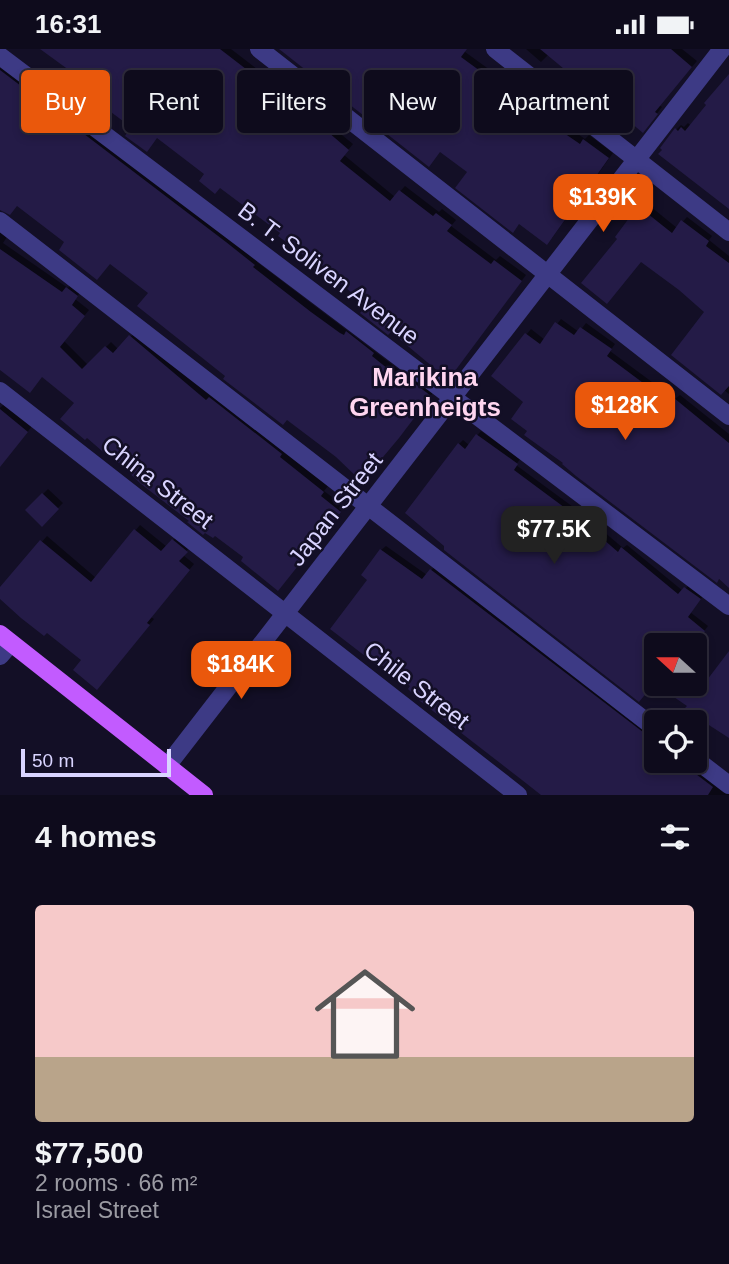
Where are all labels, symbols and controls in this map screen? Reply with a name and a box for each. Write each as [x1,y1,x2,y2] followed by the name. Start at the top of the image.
[35,9,102,39] text: 16:31
[21,70,110,133] chip: Buy
[124,70,223,133] chip: Rent
[237,70,350,133] chip: Filters
[364,70,460,133] chip: New
[474,70,633,133] chip: Apartment
[554,174,652,234] pin: $139K
[569,184,637,210] text: $139K
[233,196,425,350] street label: B. T. Soliven Avenue
[349,362,501,422] district label: Marikina Greenheigts
[576,383,674,442] pin: $128K
[591,392,659,418] text: $128K
[97,430,219,534] street label: China Street
[282,447,388,571] street label: Japan Street
[497,507,611,566] pin: $77.5K
[517,516,591,542] text: $77.5K
[644,633,707,697] north arrow
[644,633,707,773] map controls
[359,636,475,734] street label: Chile Street
[192,641,290,701] pin: $184K
[207,651,275,677] text: $184K
[644,710,707,773] button: locate
[21,746,172,778] scale bar
[32,750,74,771] text: 50 m
[656,818,694,856] icon: filters
[35,820,157,853] text: 4 homes
[302,951,428,1077] icon: home
[35,1136,143,1169] text: $77,500
[35,1170,197,1196] text: 2 rooms · 66 m²
[35,1197,159,1223] text: Israel Street

